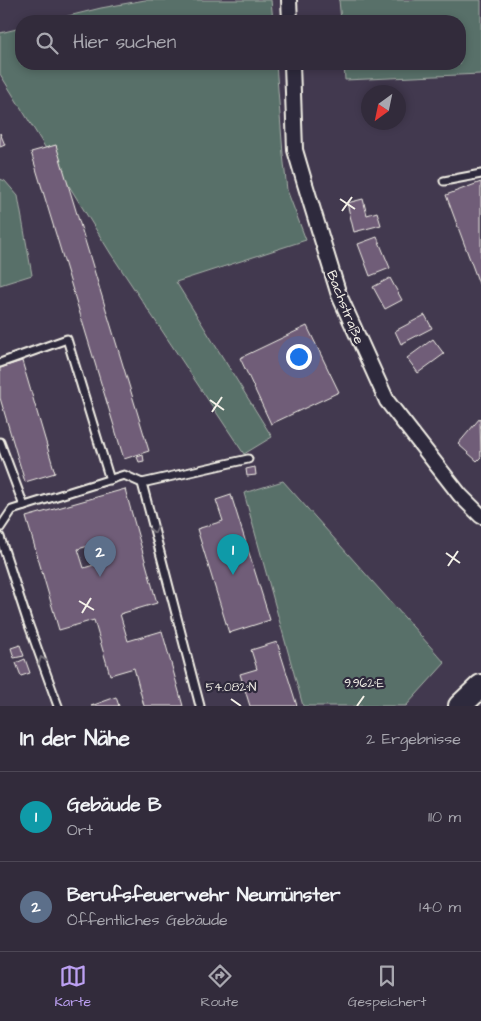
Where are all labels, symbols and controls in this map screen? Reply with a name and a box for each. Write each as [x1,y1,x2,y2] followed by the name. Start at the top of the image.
[15,15,466,70] search box
[33,29,61,57] icon: search
[73,29,176,56] text: Hier suchen
[361,85,406,130] north arrow
[321,267,369,348] street label: Bachstraße
[286,344,312,370] your location
[149,526,159,534] one-way arrow
[217,534,249,575] pin: 1
[84,536,116,577] pin: 2
[38,656,48,665] one-way arrow
[344,675,384,692] text: 9.962°E
[206,679,257,696] text: 54.082°N
[20,724,130,753] text: In der Nähe
[366,728,461,750] text: 2 Ergebnisse
[67,792,162,819] text: Gebäude B
[35,806,37,828] text: 1
[428,806,461,828] text: 110 m
[67,819,93,841] text: Ort
[67,882,341,909] text: Berufsfeuerwehr Neumünster
[31,896,41,918] text: 2
[419,896,461,918] text: 140 m
[67,909,228,931] text: Öffentliches Gebäude
[55,962,91,1012] tab: Karte
[200,962,239,1012] tab: Route
[348,962,426,1012] tab: Gespeichert

